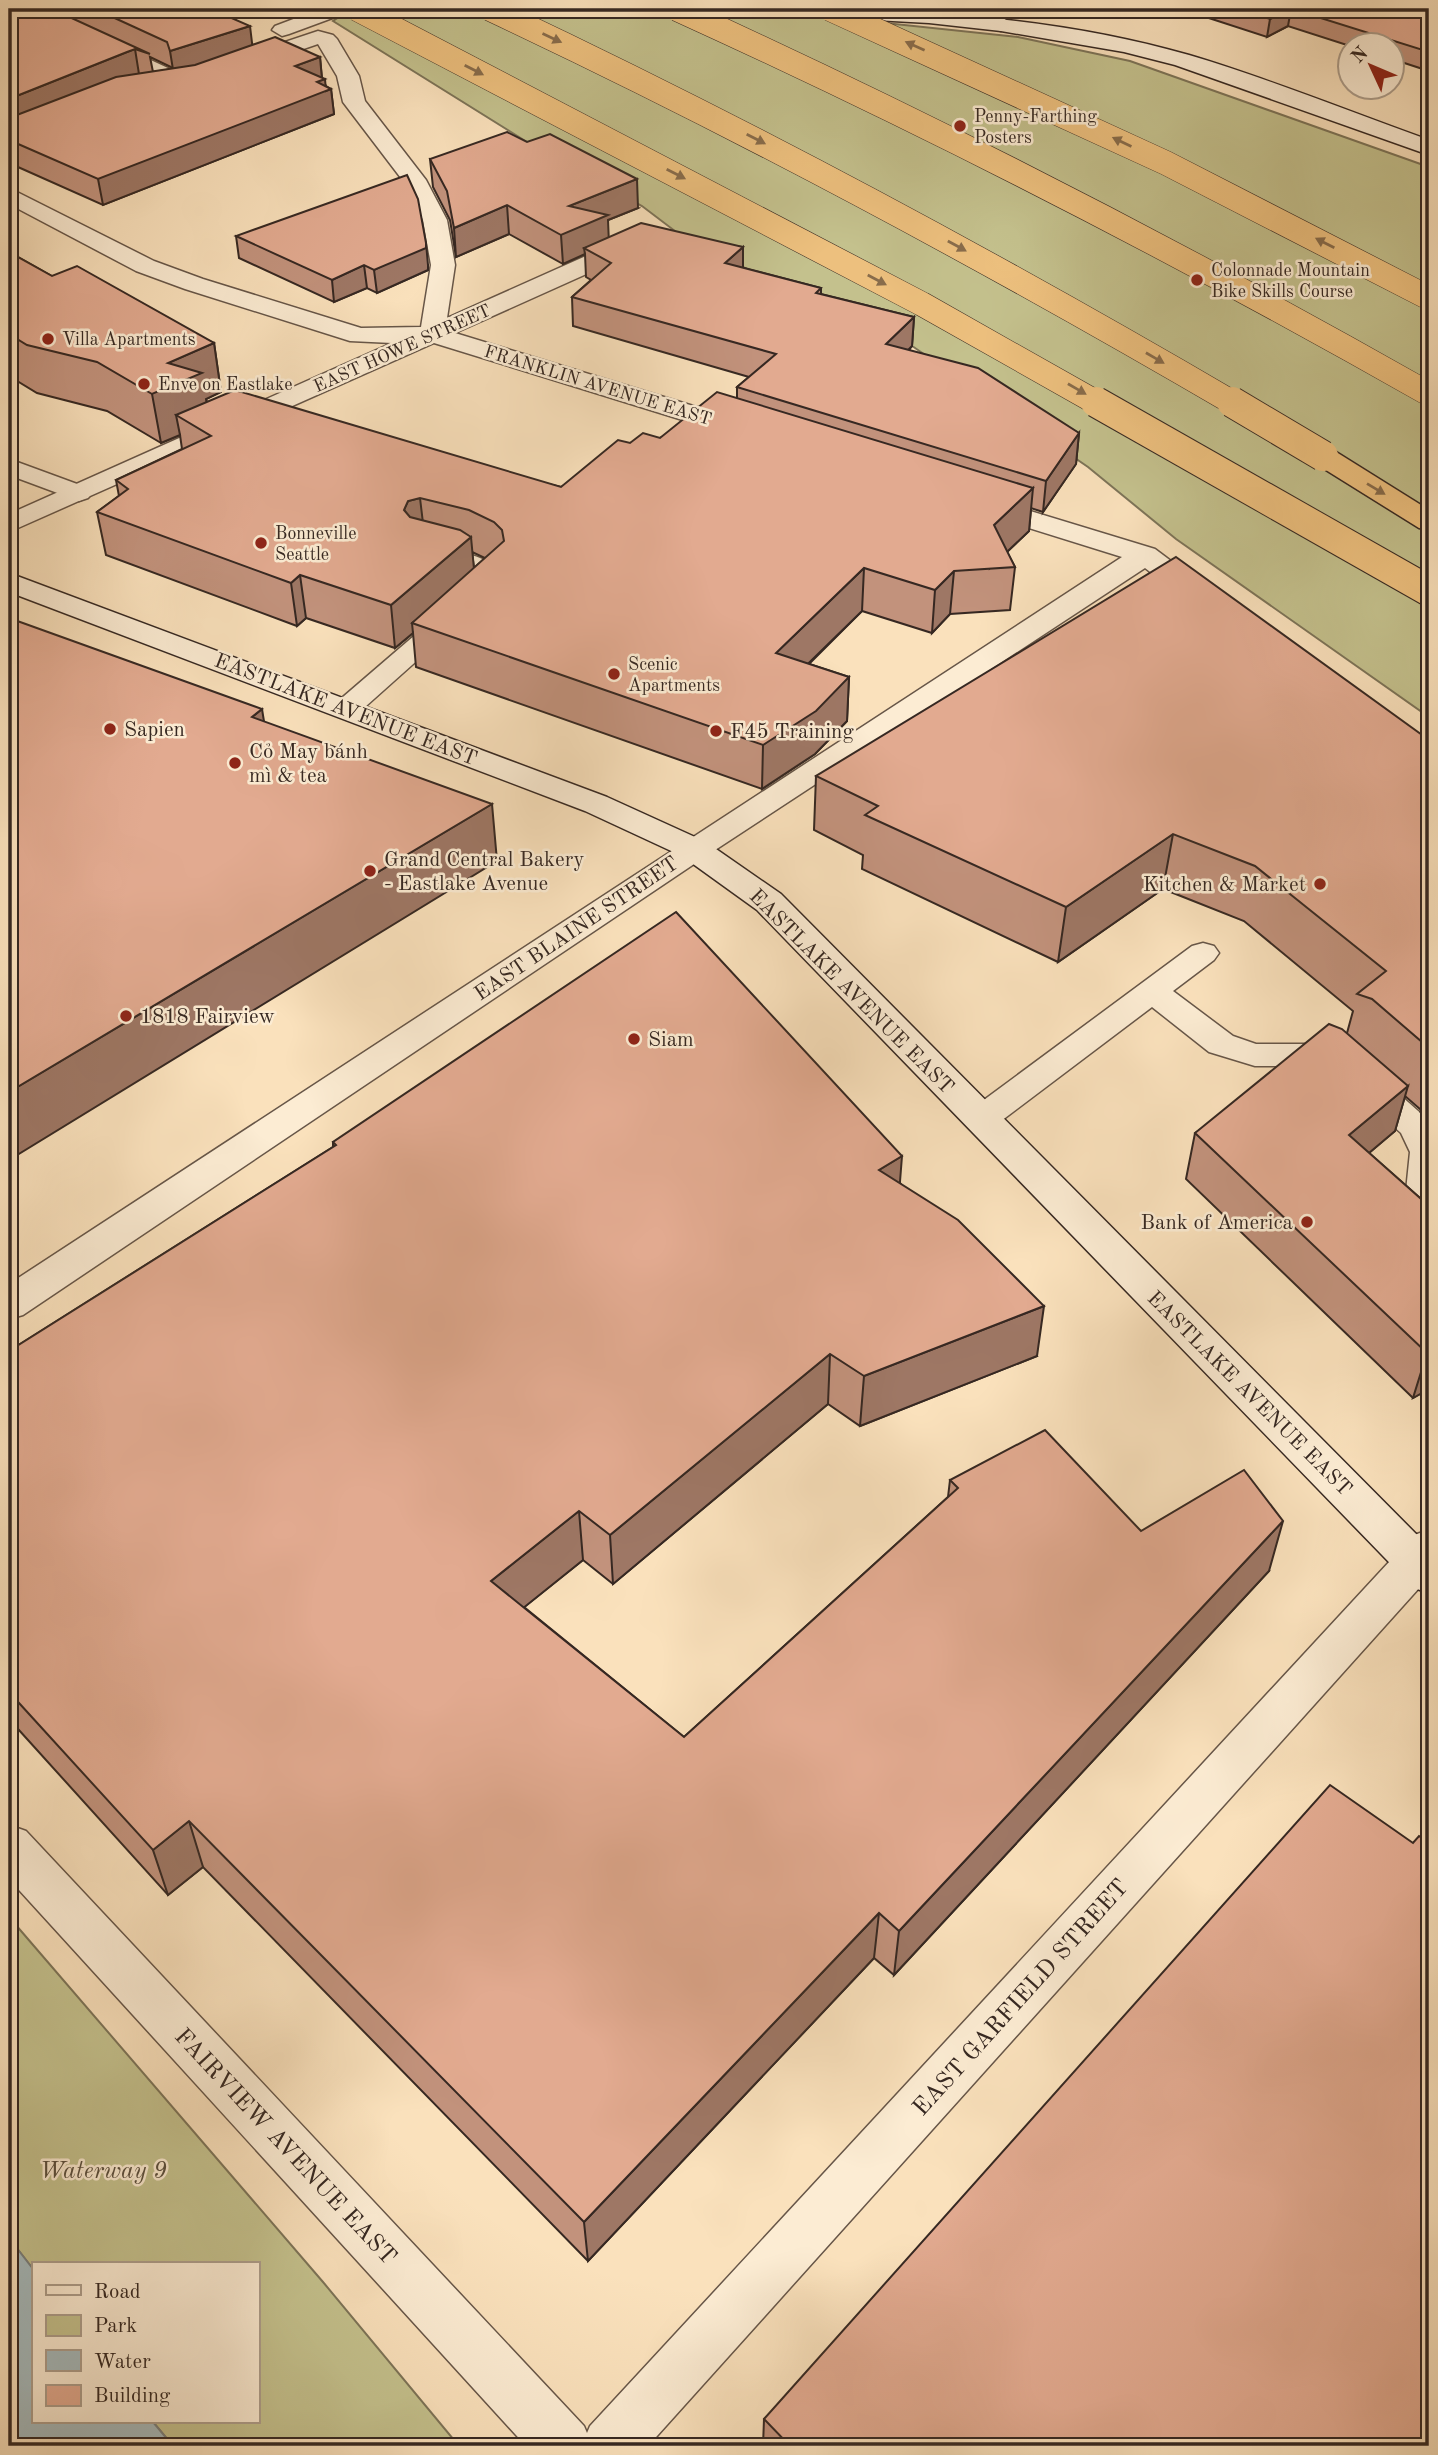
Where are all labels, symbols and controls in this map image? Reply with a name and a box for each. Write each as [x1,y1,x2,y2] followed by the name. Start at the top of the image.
[542,32,562,44] one-way arrow
[1336,32,1406,102] north arrow
[905,40,925,52] one-way arrow
[1349,44,1373,68] text: N
[464,64,484,75] one-way arrow
[974,108,1097,147] place label: Penny-Farthing Posters
[952,118,968,134] marker: Penny-Farthing Posters
[746,134,766,145] one-way arrow
[1112,136,1132,148] one-way arrow
[666,168,686,180] one-way arrow
[1315,238,1335,249] one-way arrow
[947,240,966,252] one-way arrow
[1211,262,1370,301] place label: Colonnade Mountain Bike Skills Course
[1189,272,1205,288] marker: Colonnade Mountain Bike Skills Course
[868,274,887,286] one-way arrow
[311,302,494,396] street label: EAST HOWE STREET
[40,331,56,347] marker: Villa Apartments
[62,331,196,349] place label: Villa Apartments
[482,343,714,429] street label: FRANKLIN AVENUE EAST
[1145,352,1164,364] one-way arrow
[136,376,152,392] marker: Enve on Eastlake
[158,376,293,394] place label: Enve on Eastlake
[1067,383,1087,395] one-way arrow
[1366,482,1386,495] one-way arrow
[275,525,356,564] place label: Bonneville Seattle
[253,535,269,551] marker: Bonneville Seattle
[211,650,480,770] street label: EASTLAKE AVENUE EAST
[628,656,720,695] place label: Scenic Apartments
[606,666,622,682] marker: Scenic Apartments
[124,720,185,741] place label: Sapien
[102,721,118,737] marker: Sapien
[730,722,854,743] place label: F45 Training
[708,723,724,739] marker: F45 Training
[249,742,368,787] place label: Cỏ May bánh mì & tea
[227,755,243,771] marker: Cỏ May bánh mì & tea
[384,850,584,895] place label: Grand Central Bakery - Eastlake Avenue
[471,853,683,1005] street label: EAST BLAINE STREET
[362,863,378,879] marker: Grand Central Bakery - Eastlake Avenue
[1143,875,1306,896] place label: Kitchen & Market
[1312,876,1328,892] marker: Kitchen & Market
[745,886,957,1098] street label: EASTLAKE AVENUE EAST
[140,1007,275,1028] place label: 1818 Fairview
[118,1008,134,1024] marker: 1818 Fairview
[648,1030,694,1051] place label: Siam
[626,1031,642,1047] marker: Siam
[1141,1213,1293,1234] place label: Bank of America
[1299,1214,1315,1230] marker: Bank of America
[1143,1288,1355,1500] street label: EASTLAKE AVENUE EAST
[909,1876,1134,2121] street label: EAST GARFIELD STREET
[169,2025,400,2270] street label: FAIRVIEW AVENUE EAST
[39,2160,167,2184] park label: Waterway 9
[32,2262,259,2424] legend
[94,2282,141,2303] text: Road
[94,2316,137,2337] text: Park
[94,2352,151,2373] text: Water
[94,2386,171,2407] text: Building

